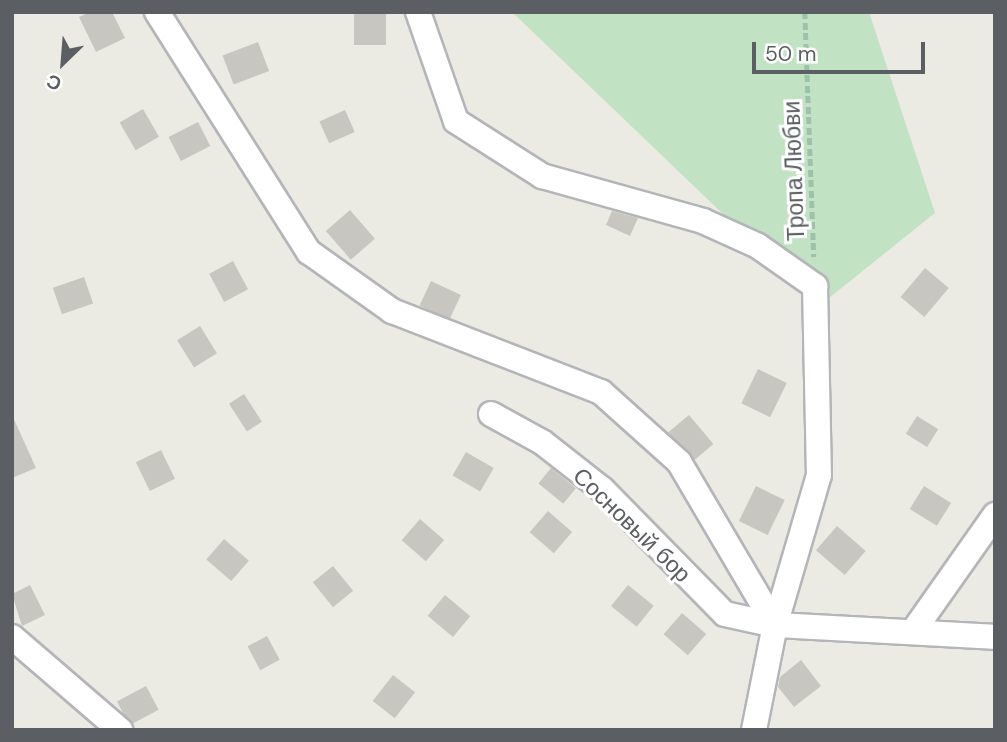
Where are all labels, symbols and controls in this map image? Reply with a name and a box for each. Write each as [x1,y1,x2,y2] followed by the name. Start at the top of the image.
[28,28,98,98] north arrow
[755,28,928,72] scale bar
[765,40,816,68] text: 50 m
[42,68,65,97] text: С
[778,100,810,242] street label: Тропа Любви
[567,462,697,588] street label: Сосновый бор

